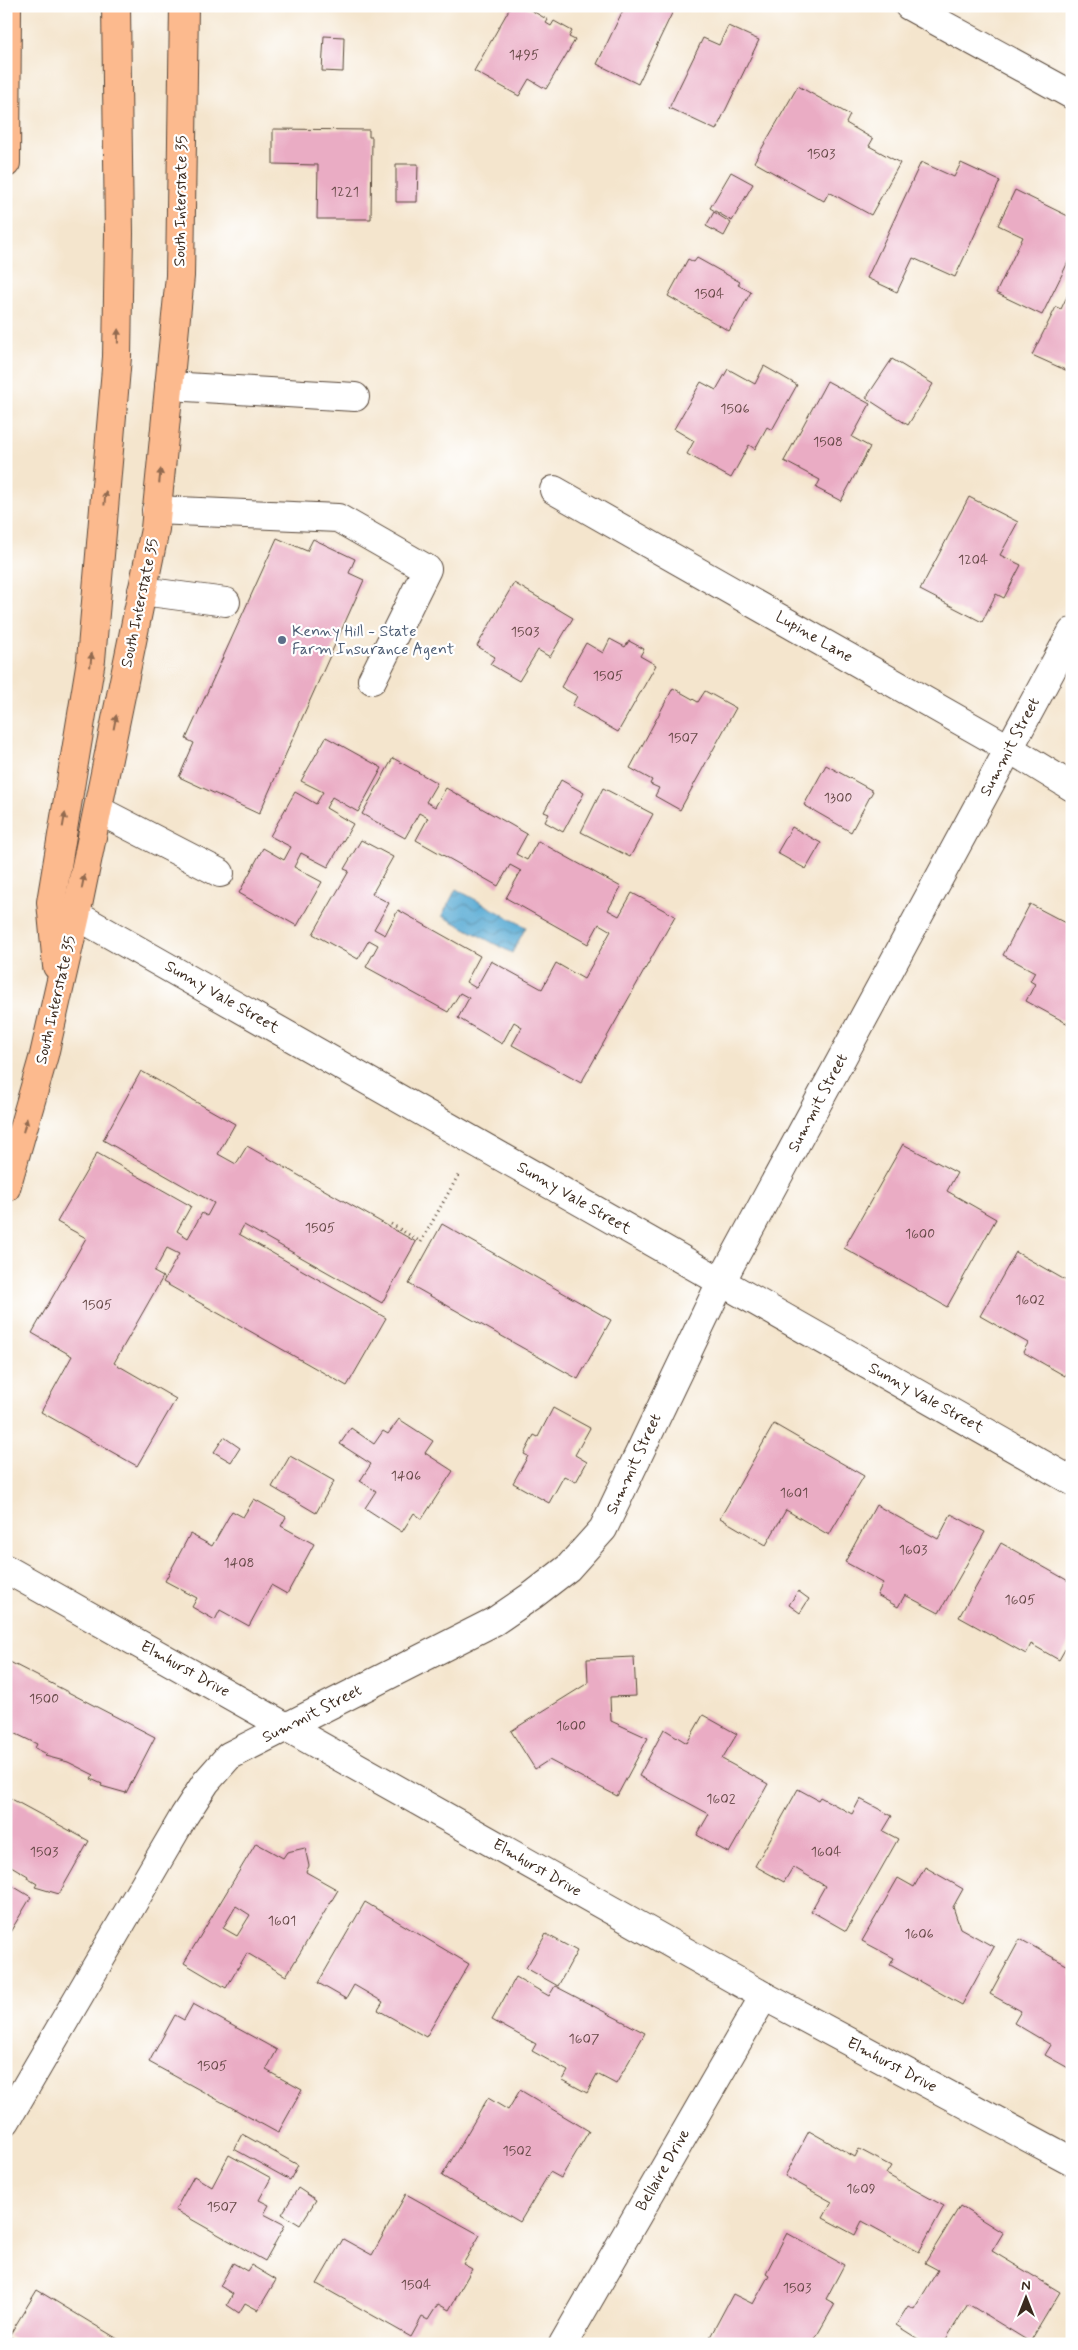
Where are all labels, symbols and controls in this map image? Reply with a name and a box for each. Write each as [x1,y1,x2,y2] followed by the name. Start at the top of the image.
[509,46,539,64] house number: 1495
[169,135,193,267] street label: South Interstate 35
[807,145,835,163] house number: 1503
[331,183,359,201] house number: 1221
[694,285,724,303] house number: 1504
[114,328,122,344] one-way arrow
[720,400,750,418] house number: 1506
[813,433,843,451] house number: 1508
[156,468,164,484] one-way arrow
[101,490,109,506] one-way arrow
[116,537,164,669] street label: South Interstate 35
[958,551,988,569] house number: 1204
[771,606,857,668] street label: Lupine Lane
[292,621,455,660] place label: Kenny Hill - State Farm Insurance Agent
[511,623,539,641] house number: 1503
[276,634,288,646] marker: Kenny Hill - State Farm Insurance Agent
[87,652,95,668] one-way arrow
[593,667,623,685] house number: 1505
[975,694,1045,800] street label: Summit Street
[112,714,120,730] one-way arrow
[668,729,699,747] house number: 1507
[824,789,852,807] house number: 1300
[61,812,69,828] one-way arrow
[79,874,87,889] one-way arrow
[31,934,81,1066] street label: South Interstate 35
[161,956,284,1039] street label: Sunny Vale Street
[783,1050,853,1156] street label: Summit Street
[21,1117,29,1132] one-way arrow
[513,1157,636,1240] street label: Sunny Vale Street
[305,1219,335,1237] house number: 1505
[905,1225,935,1243] house number: 1600
[1015,1291,1045,1309] house number: 1602
[82,1296,112,1314] house number: 1505
[865,1358,988,1439] street label: Sunny Vale Street
[601,1410,667,1518] street label: Summit Street
[391,1467,421,1485] house number: 1406
[780,1484,808,1502] house number: 1601
[899,1541,927,1559] house number: 1603
[223,1554,255,1572] house number: 1408
[1005,1591,1035,1609] house number: 1605
[137,1636,233,1702] street label: Elmhurst Drive
[259,1680,365,1748] street label: Summit Street
[29,1690,59,1708] house number: 1500
[556,1717,586,1735] house number: 1600
[706,1790,736,1808] house number: 1602
[489,1834,585,1902] street label: Elmhurst Drive
[30,1843,58,1861] house number: 1503
[811,1843,841,1861] house number: 1604
[268,1912,296,1930] house number: 1601
[904,1925,934,1943] house number: 1606
[569,2030,600,2048] house number: 1607
[843,2032,941,2098] street label: Elmhurst Drive
[197,2057,227,2075] house number: 1505
[631,2125,695,2215] street label: Bellaire Drive
[503,2142,532,2160] house number: 1502
[846,2180,876,2198] house number: 1609
[207,2198,238,2216] house number: 1507
[1000,2272,1050,2322] north arrow
[401,2276,431,2294] house number: 1504
[1021,2277,1031,2295] text: N
[783,2279,811,2297] house number: 1503

